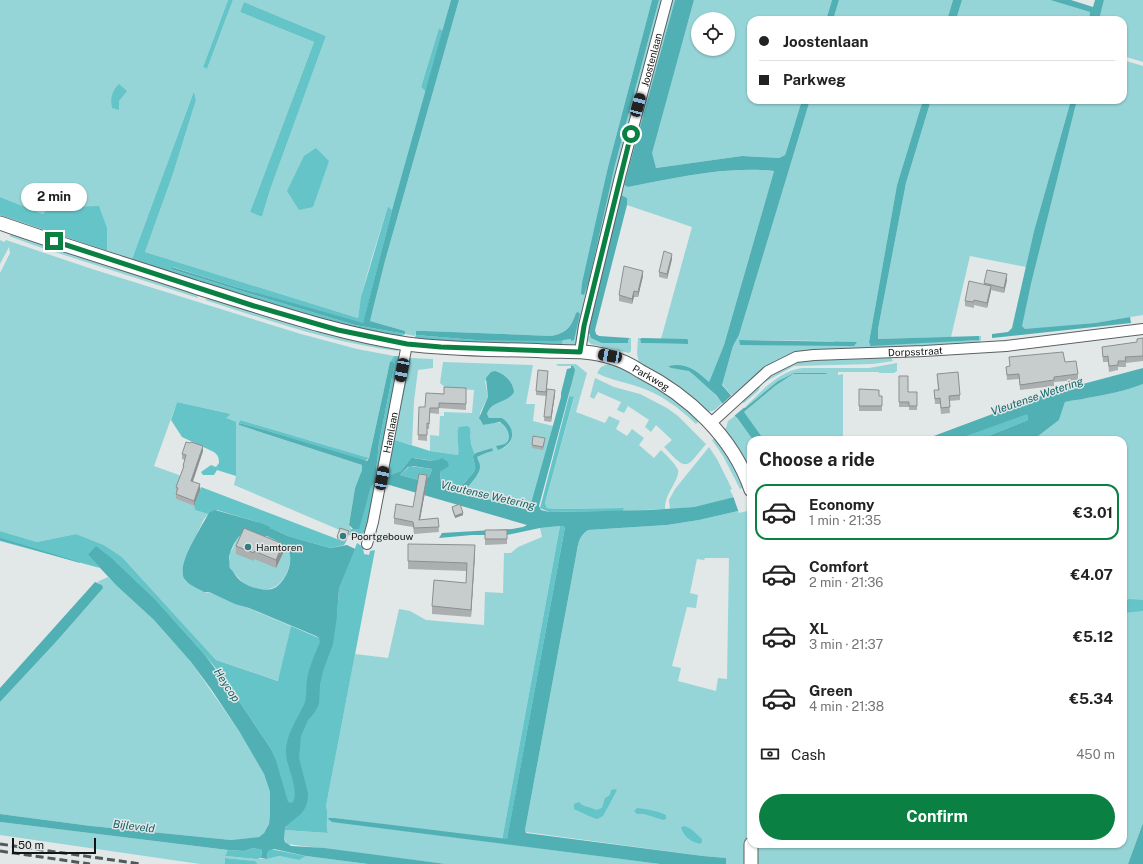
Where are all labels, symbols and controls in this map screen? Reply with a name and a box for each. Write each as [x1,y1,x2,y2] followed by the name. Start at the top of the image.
[691,12,735,56] map controls
[691,12,735,56] button: locate
[638,31,664,88] street label: Joostenlaan
[783,33,868,50] text: Joostenlaan
[783,71,846,88] text: Parkweg
[629,92,647,118] car
[622,125,640,143] route start
[21,183,87,211] callout: 2 min
[37,189,71,204] text: 2 min
[45,232,63,250] route end
[888,344,943,358] street label: Dorpsstraat
[597,348,623,364] car
[394,357,410,383] car
[631,362,672,393] street label: Parkweg
[989,374,1085,417] water label: Vleutense Wetering
[380,411,400,454] street label: Hamlaan
[759,449,875,470] text: Choose a ride
[374,465,390,491] car
[440,478,537,512] water label: Vleutense Wetering
[761,494,797,530] icon: car
[809,496,874,513] text: Economy
[1073,504,1113,521] text: €3.01
[809,513,881,528] text: 1 min · 21:35
[351,530,413,542] place label: Poortgebouw
[338,531,348,541] marker: Poortgebouw
[256,541,302,553] place label: Hamtoren
[243,542,253,552] marker: Hamtoren
[761,556,797,592] icon: car
[809,558,869,575] text: Comfort
[1071,566,1113,583] text: €4.07
[809,575,883,590] text: 2 min · 21:36
[761,618,797,654] icon: car
[809,620,828,637] text: XL
[1073,628,1113,645] text: €5.12
[809,637,883,652] text: 3 min · 21:37
[212,666,242,704] water label: Heycop
[761,680,797,716] icon: car
[809,682,853,699] text: Green
[1069,690,1113,707] text: €5.34
[809,699,884,714] text: 4 min · 21:38
[759,743,781,765] icon: cash
[791,746,826,763] text: Cash
[1076,747,1115,762] text: 450 m
[759,794,1115,840] button: Confirm
[112,817,156,835] water label: Bijleveld
[12,836,96,855] scale bar
[18,839,44,851] text: 50 m

